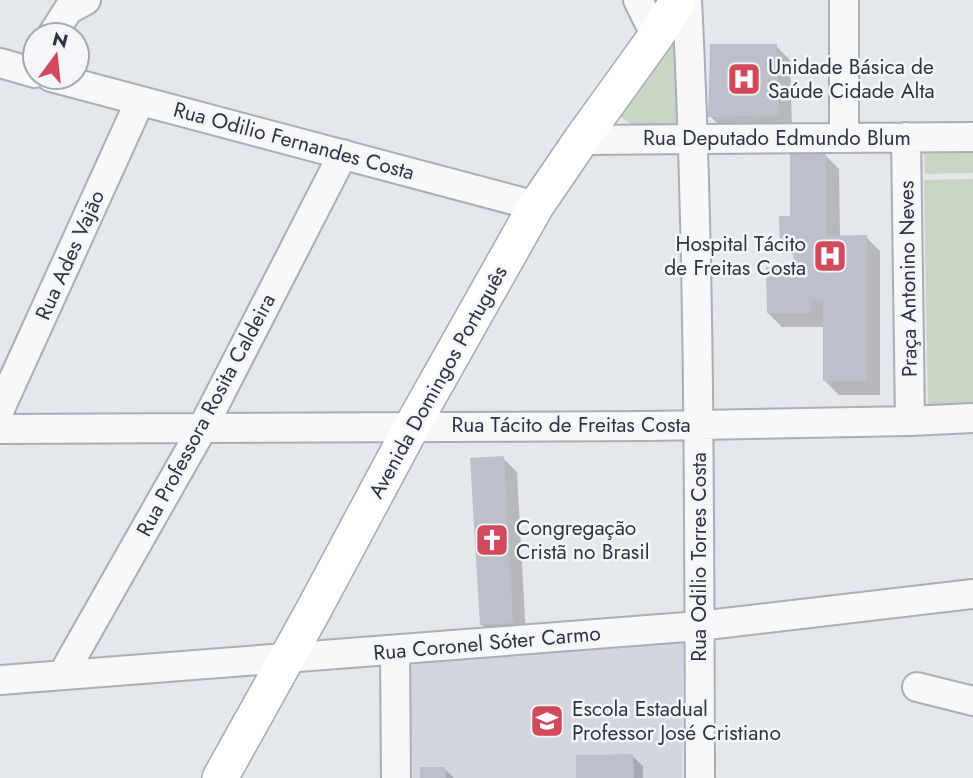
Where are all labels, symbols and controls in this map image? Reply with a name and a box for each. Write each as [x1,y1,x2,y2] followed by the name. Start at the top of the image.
[21,21,91,91] north arrow
[49,25,71,55] text: N
[768,52,935,106] place label: Unidade Básica de Saúde Cidade Alta
[725,60,763,98] hospital icon: Unidade Básica de Saúde Cidade Alta
[170,94,418,188] street label: Rua Odilio Fernandes Costa
[643,123,911,153] street label: Rua Deputado Edmundo Blum
[891,181,925,377] street label: Praça Antonino Neves
[28,185,112,325] street label: Rua Ades Vajão
[664,229,806,283] place label: Hospital Tácito de Freitas Costa
[811,237,849,275] hospital icon: Hospital Tácito de Freitas Costa
[361,260,515,504] street label: Avenida Domingos Português
[129,288,283,542] street label: Rua Professora Rosita Caldeira
[451,410,691,440] street label: Rua Tácito de Freitas Costa
[684,452,714,662] street label: Rua Odilio Torres Costa
[516,513,650,567] place label: Congregação Cristã no Brasil
[473,521,511,559] church icon: Congregação Cristã no Brasil
[372,618,602,668] street label: Rua Coronel Sóter Carmo
[572,694,781,748] place label: Escola Estadual Professor José Cristiano
[528,702,566,740] school or university icon: Escola Estadual Professor José Cristiano

